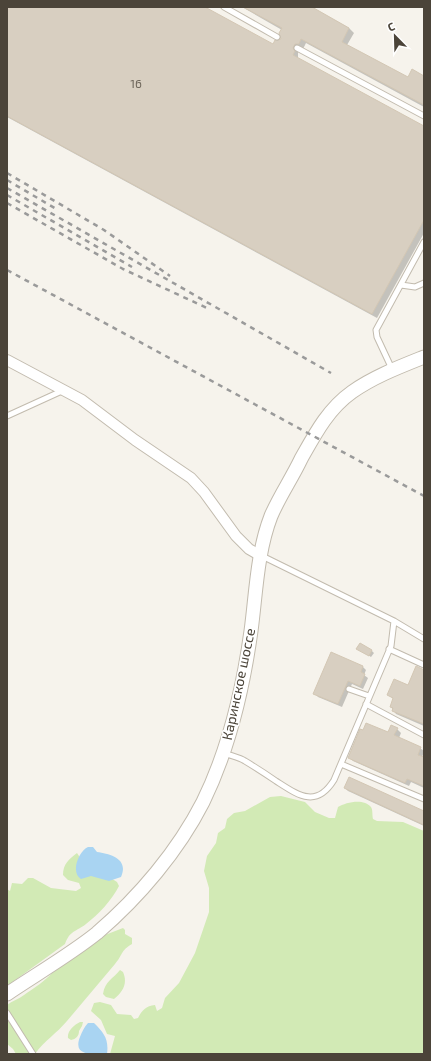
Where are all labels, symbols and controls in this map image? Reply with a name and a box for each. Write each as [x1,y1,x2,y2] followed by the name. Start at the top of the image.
[375,16,415,56] north arrow
[385,19,397,34] text: С
[130,76,142,90] house number: 16
[218,626,258,742] street label: Каринское шоссе

